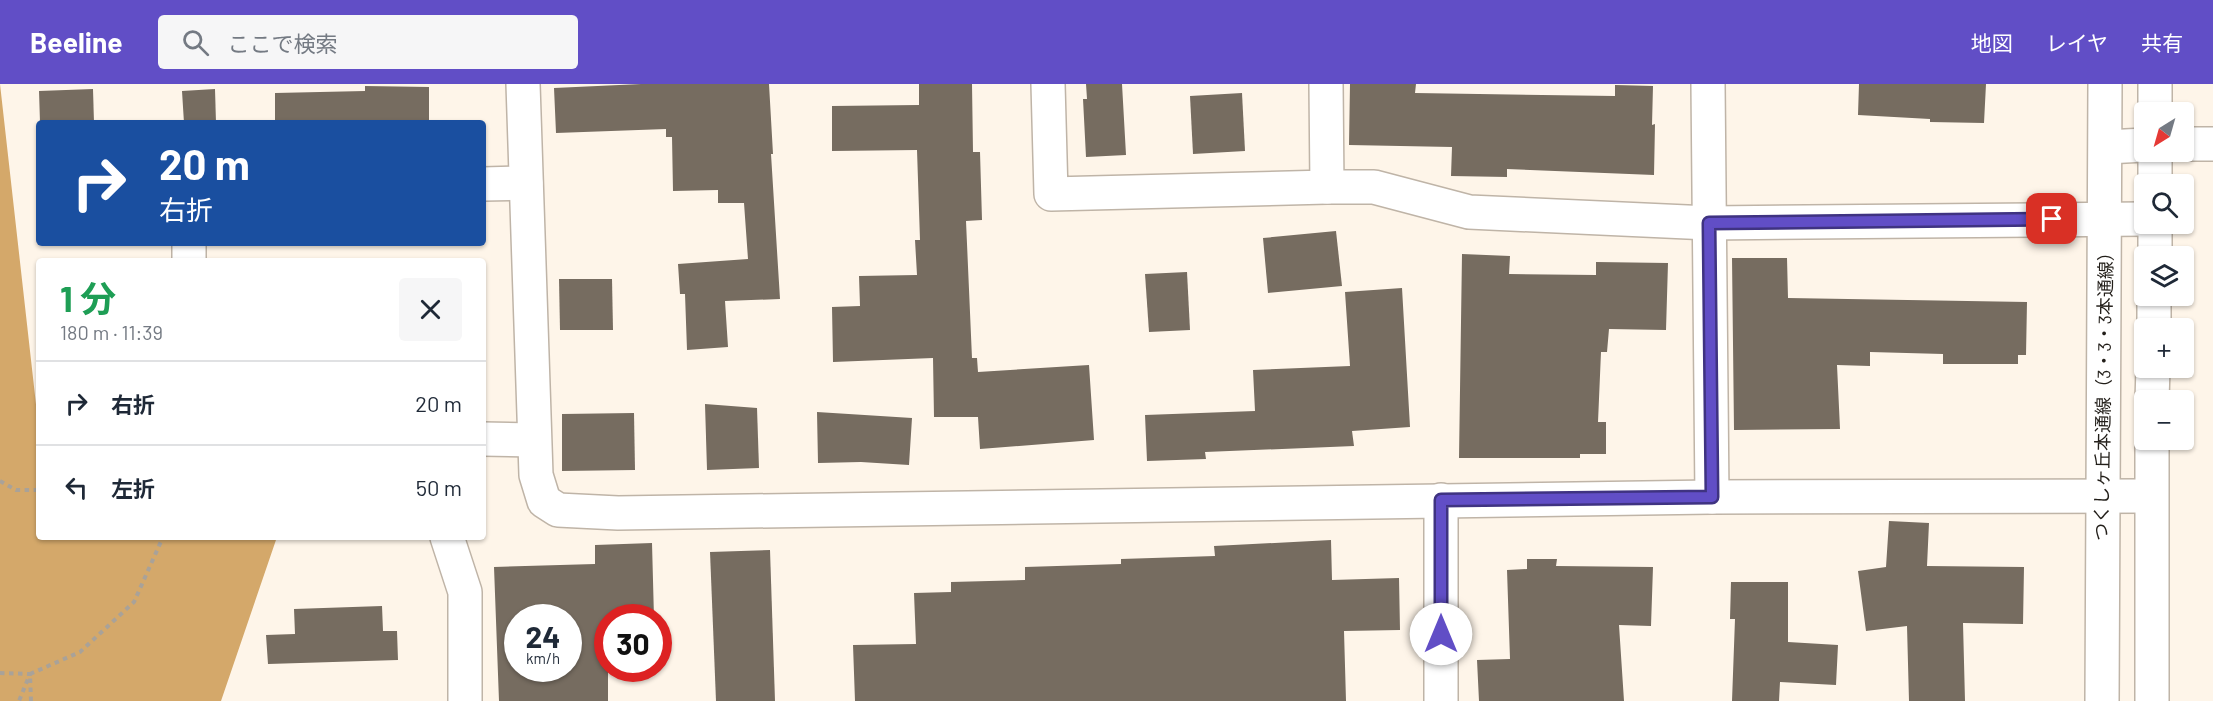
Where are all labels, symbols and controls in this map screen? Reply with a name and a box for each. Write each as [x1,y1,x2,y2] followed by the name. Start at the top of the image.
[158,15,578,69] search box
[30,25,122,59] text: Beeline
[179,26,212,59] icon: search
[227,30,337,56] text: ここで検索
[1971,30,2013,55] text: 地図
[2046,30,2108,55] text: レイヤ
[2141,30,2183,55] text: 共有
[2134,102,2194,162] north arrow
[2134,102,2194,450] map controls
[159,138,250,188] text: 20 m
[60,144,138,222] icon: right
[2134,174,2194,234] button: search
[159,193,213,225] text: 右折
[2026,193,2077,244] pin
[2035,202,2068,235] icon: arrive
[2089,243,2117,541] street label: つくしヶ丘本通線（3・3・3本通線）
[2134,246,2194,306] button: layers
[60,276,116,319] text: 1 分
[399,278,462,341] button: close
[2134,318,2194,378] button: +
[60,320,163,344] text: 180 m · 11:39
[60,387,93,420] icon: right
[415,390,462,416] text: 20 m
[2134,390,2194,450] button: −
[111,391,155,417] text: 右折
[60,471,93,504] icon: left
[416,474,462,500] text: 50 m
[111,475,155,501] text: 左折
[1409,602,1473,666] position arrow
[594,604,672,682] speed limit sign: 30
[526,618,560,654] text: 24
[526,649,560,667] text: km/h

